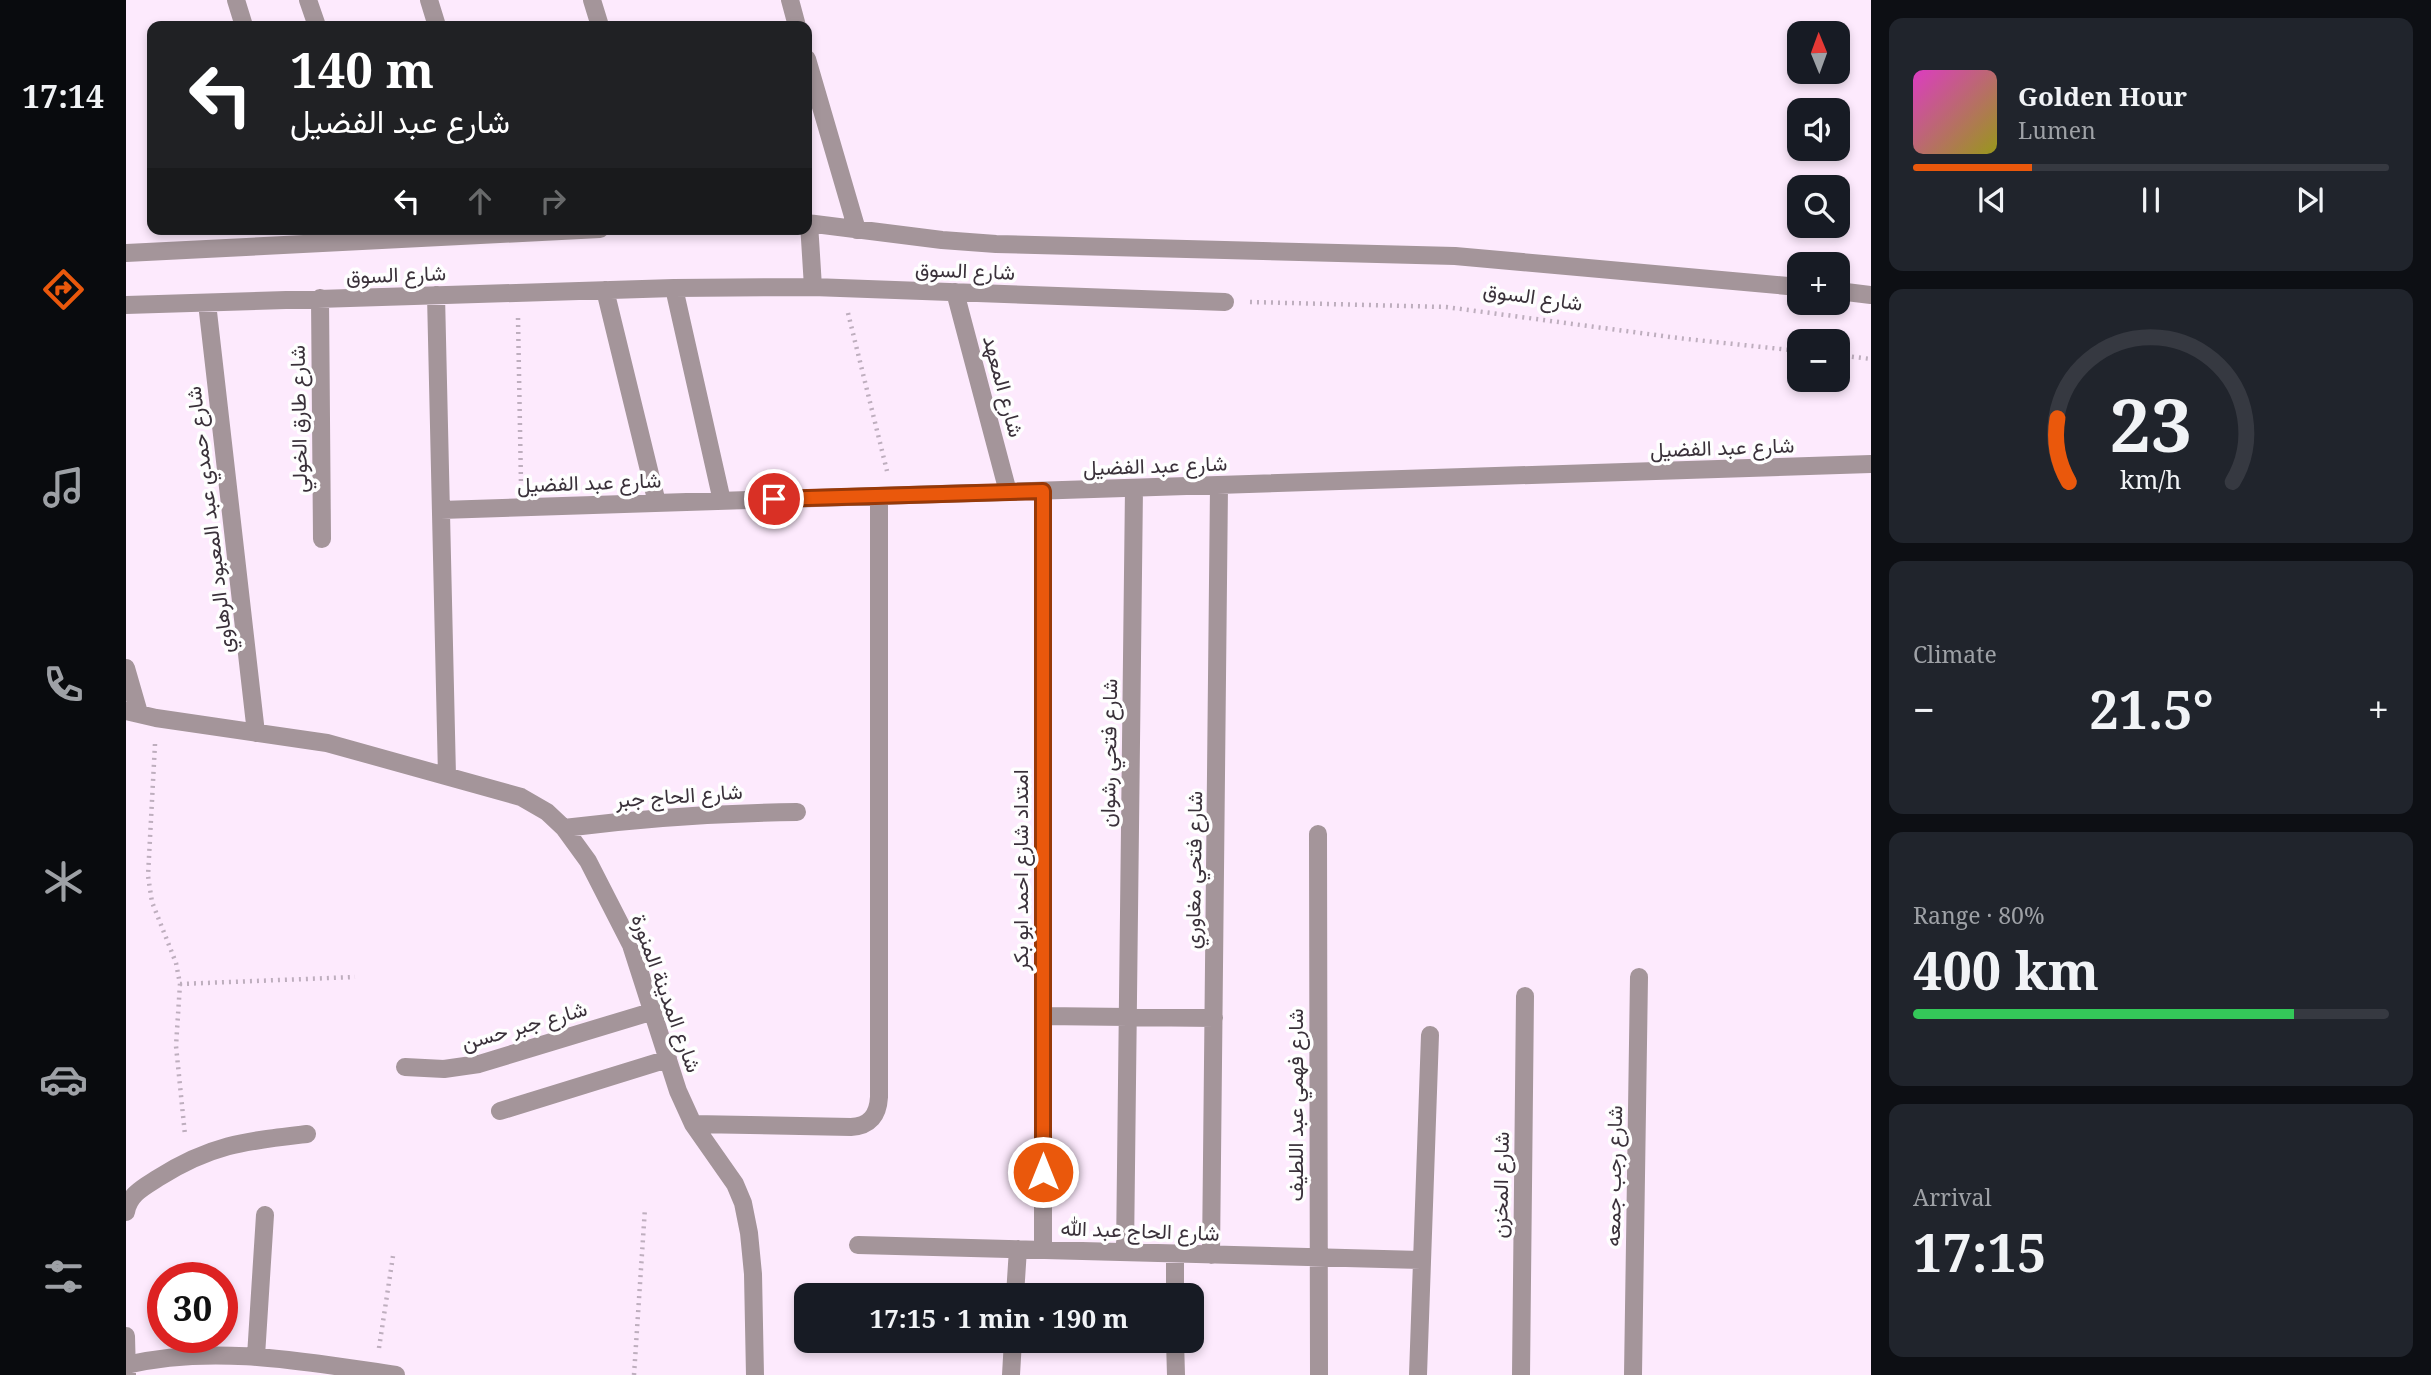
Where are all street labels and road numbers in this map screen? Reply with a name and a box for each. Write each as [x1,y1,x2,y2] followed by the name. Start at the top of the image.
[914,254,1016,287] street label: شارع السوق
[345,258,447,291] street label: شارع السوق
[1481,275,1585,318] street label: شارع السوق
[976,332,1031,440] street label: شارع المعهد
[283,345,317,493] street label: شارع طارق الخولي
[179,384,243,655] street label: شارع حمدي عبد المعبود الرهاوي
[1649,430,1795,465] street label: شارع عبد الفضيل
[1082,448,1228,483] street label: شارع عبد الفضيل
[516,465,662,500] street label: شارع عبد الفضيل
[1093,678,1127,828] street label: شارع فتحي رشوان
[1006,769,1035,972] street label: امتداد شارع احمد ابو بكر
[613,777,744,814] street label: شارع الحاج جبر
[1178,791,1212,949] street label: شارع فتحي مغاوري
[624,910,709,1076] street label: شارع المدينة المنورة
[458,994,590,1057] street label: شارع جبر حسن
[1281,1009,1313,1201] street label: شارع فهمي عبد اللطيف
[1598,1105,1629,1247] street label: شارع رجب جمعه
[1485,1131,1516,1239] street label: شارع المخزن
[1060,1213,1220,1248] street label: شارع الحاج عبد الله

